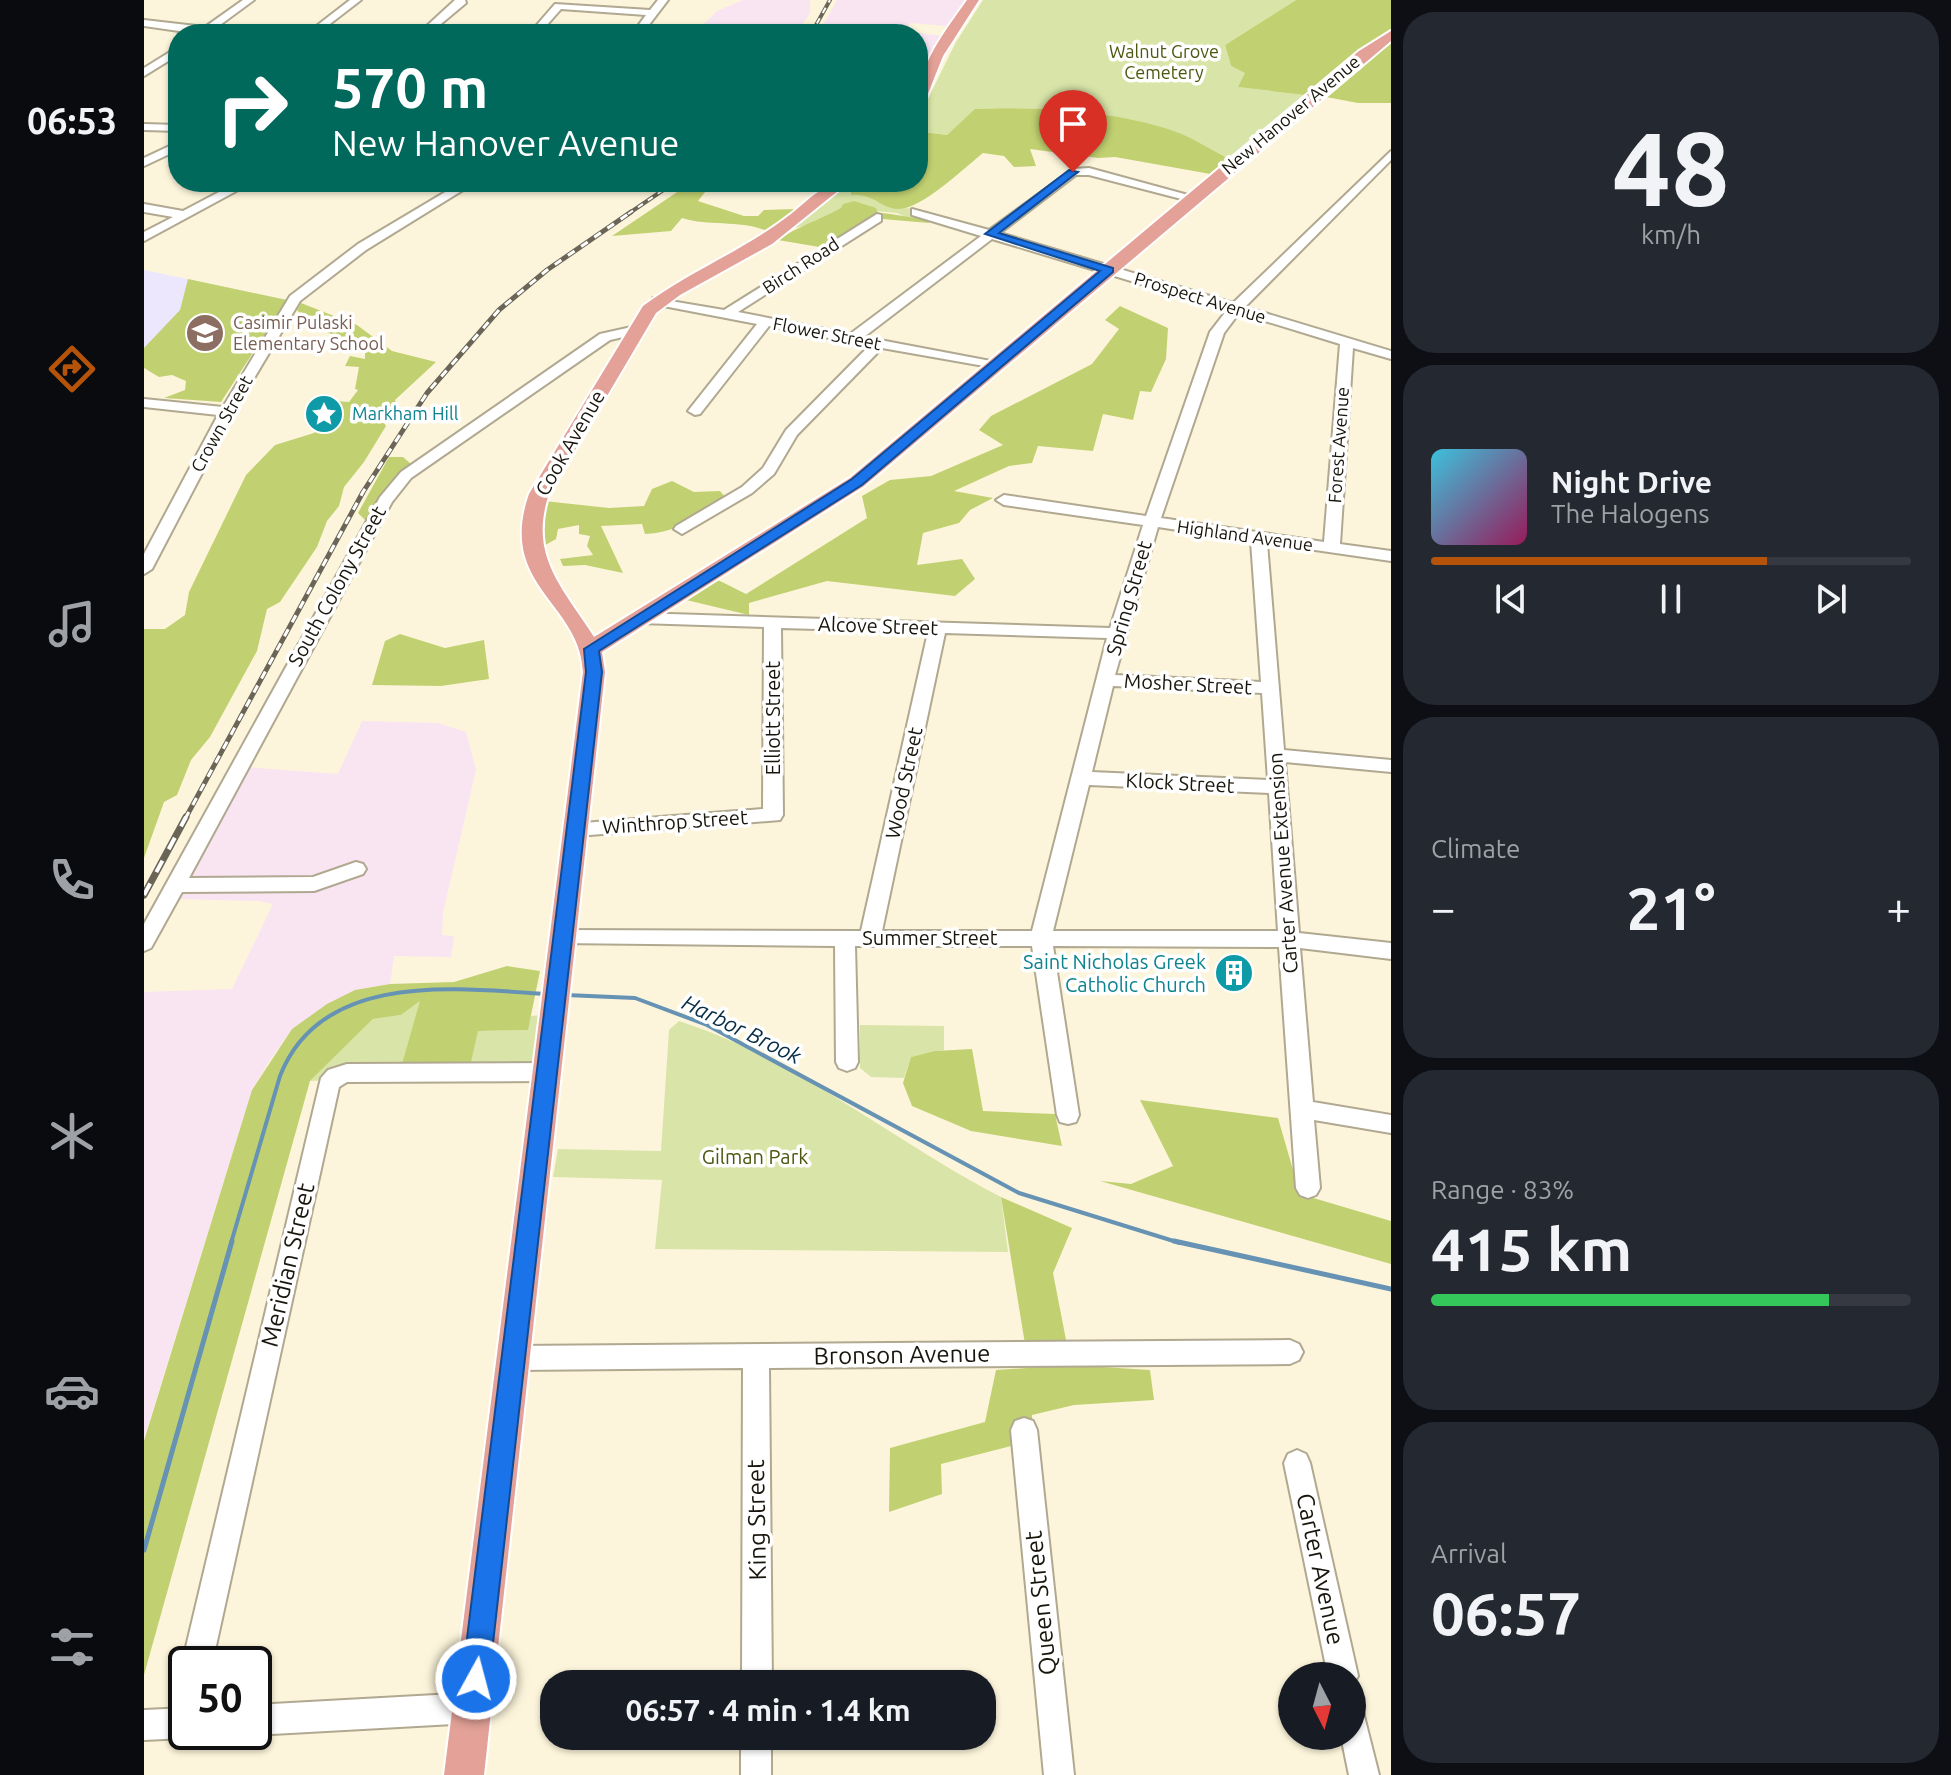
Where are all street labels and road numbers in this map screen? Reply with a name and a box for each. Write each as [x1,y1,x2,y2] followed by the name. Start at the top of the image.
[1217,51,1363,178] street label: New Hanover Avenue
[759,233,842,297] street label: Birch Road
[1132,268,1269,327] street label: Prospect Avenue
[771,313,883,353] street label: Flower Street
[186,372,256,475] street label: Crown Street
[530,386,609,499] street label: Cook Avenue
[1324,386,1352,504] street label: Forest Avenue
[283,501,390,670] street label: South Colony Street
[1176,516,1314,554] street label: Highland Avenue
[1101,538,1156,658] street label: Spring Street
[817,612,939,639] street label: Alcove Street
[761,661,784,775] street label: Elliott Street
[1123,669,1253,698] street label: Mosher Street
[880,725,927,841] street label: Wood Street
[1263,752,1302,974] street label: Carter Avenue Extension
[1125,768,1235,797] street label: Klock Street
[601,805,749,838] street label: Winthrop Street
[862,926,998,949] street label: Summer Street
[256,1180,320,1350] street label: Meridian Street
[813,1339,991,1370] street label: Bronson Avenue
[742,1459,771,1581] street label: King Street
[1291,1491,1350,1647] street label: Carter Avenue
[1019,1529,1062,1677] street label: Queen Street

